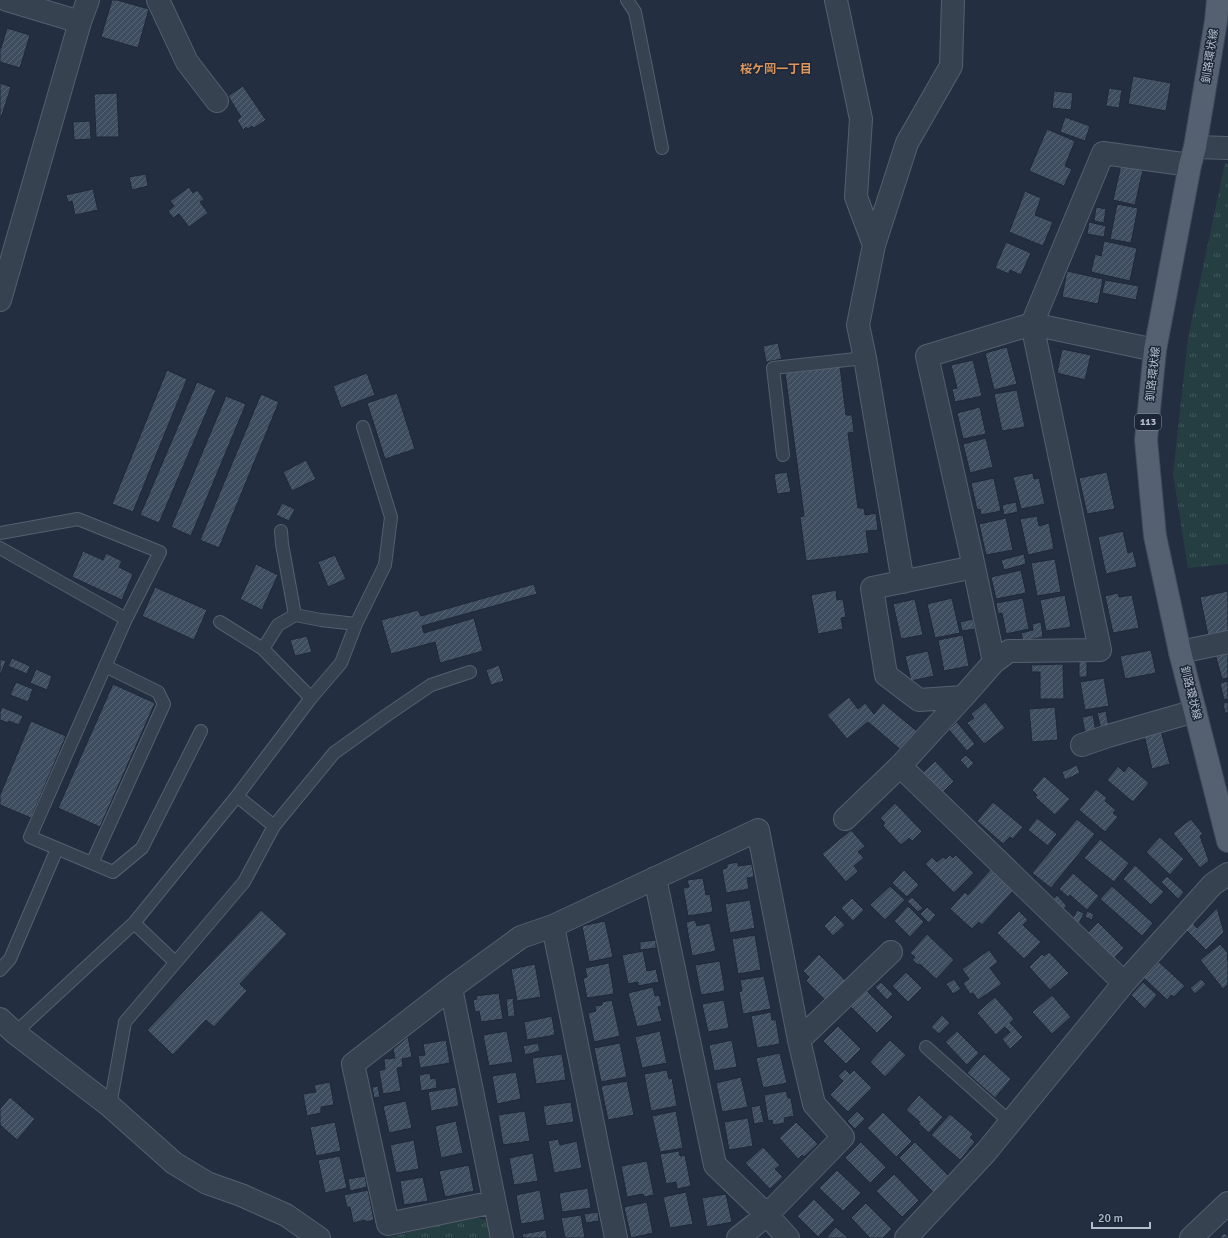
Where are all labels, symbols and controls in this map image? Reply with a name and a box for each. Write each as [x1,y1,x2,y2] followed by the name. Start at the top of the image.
[1199,28,1221,84] street label: 釧路環状線
[740,62,812,77] district label: 桜ケ岡一丁目
[1144,346,1162,402] street label: 釧路環状線
[1135,414,1161,430] road number: 113
[1178,665,1204,721] street label: 釧路環状線
[1092,1204,1150,1230] scale bar
[1098,1211,1123,1226] text: 20 m

